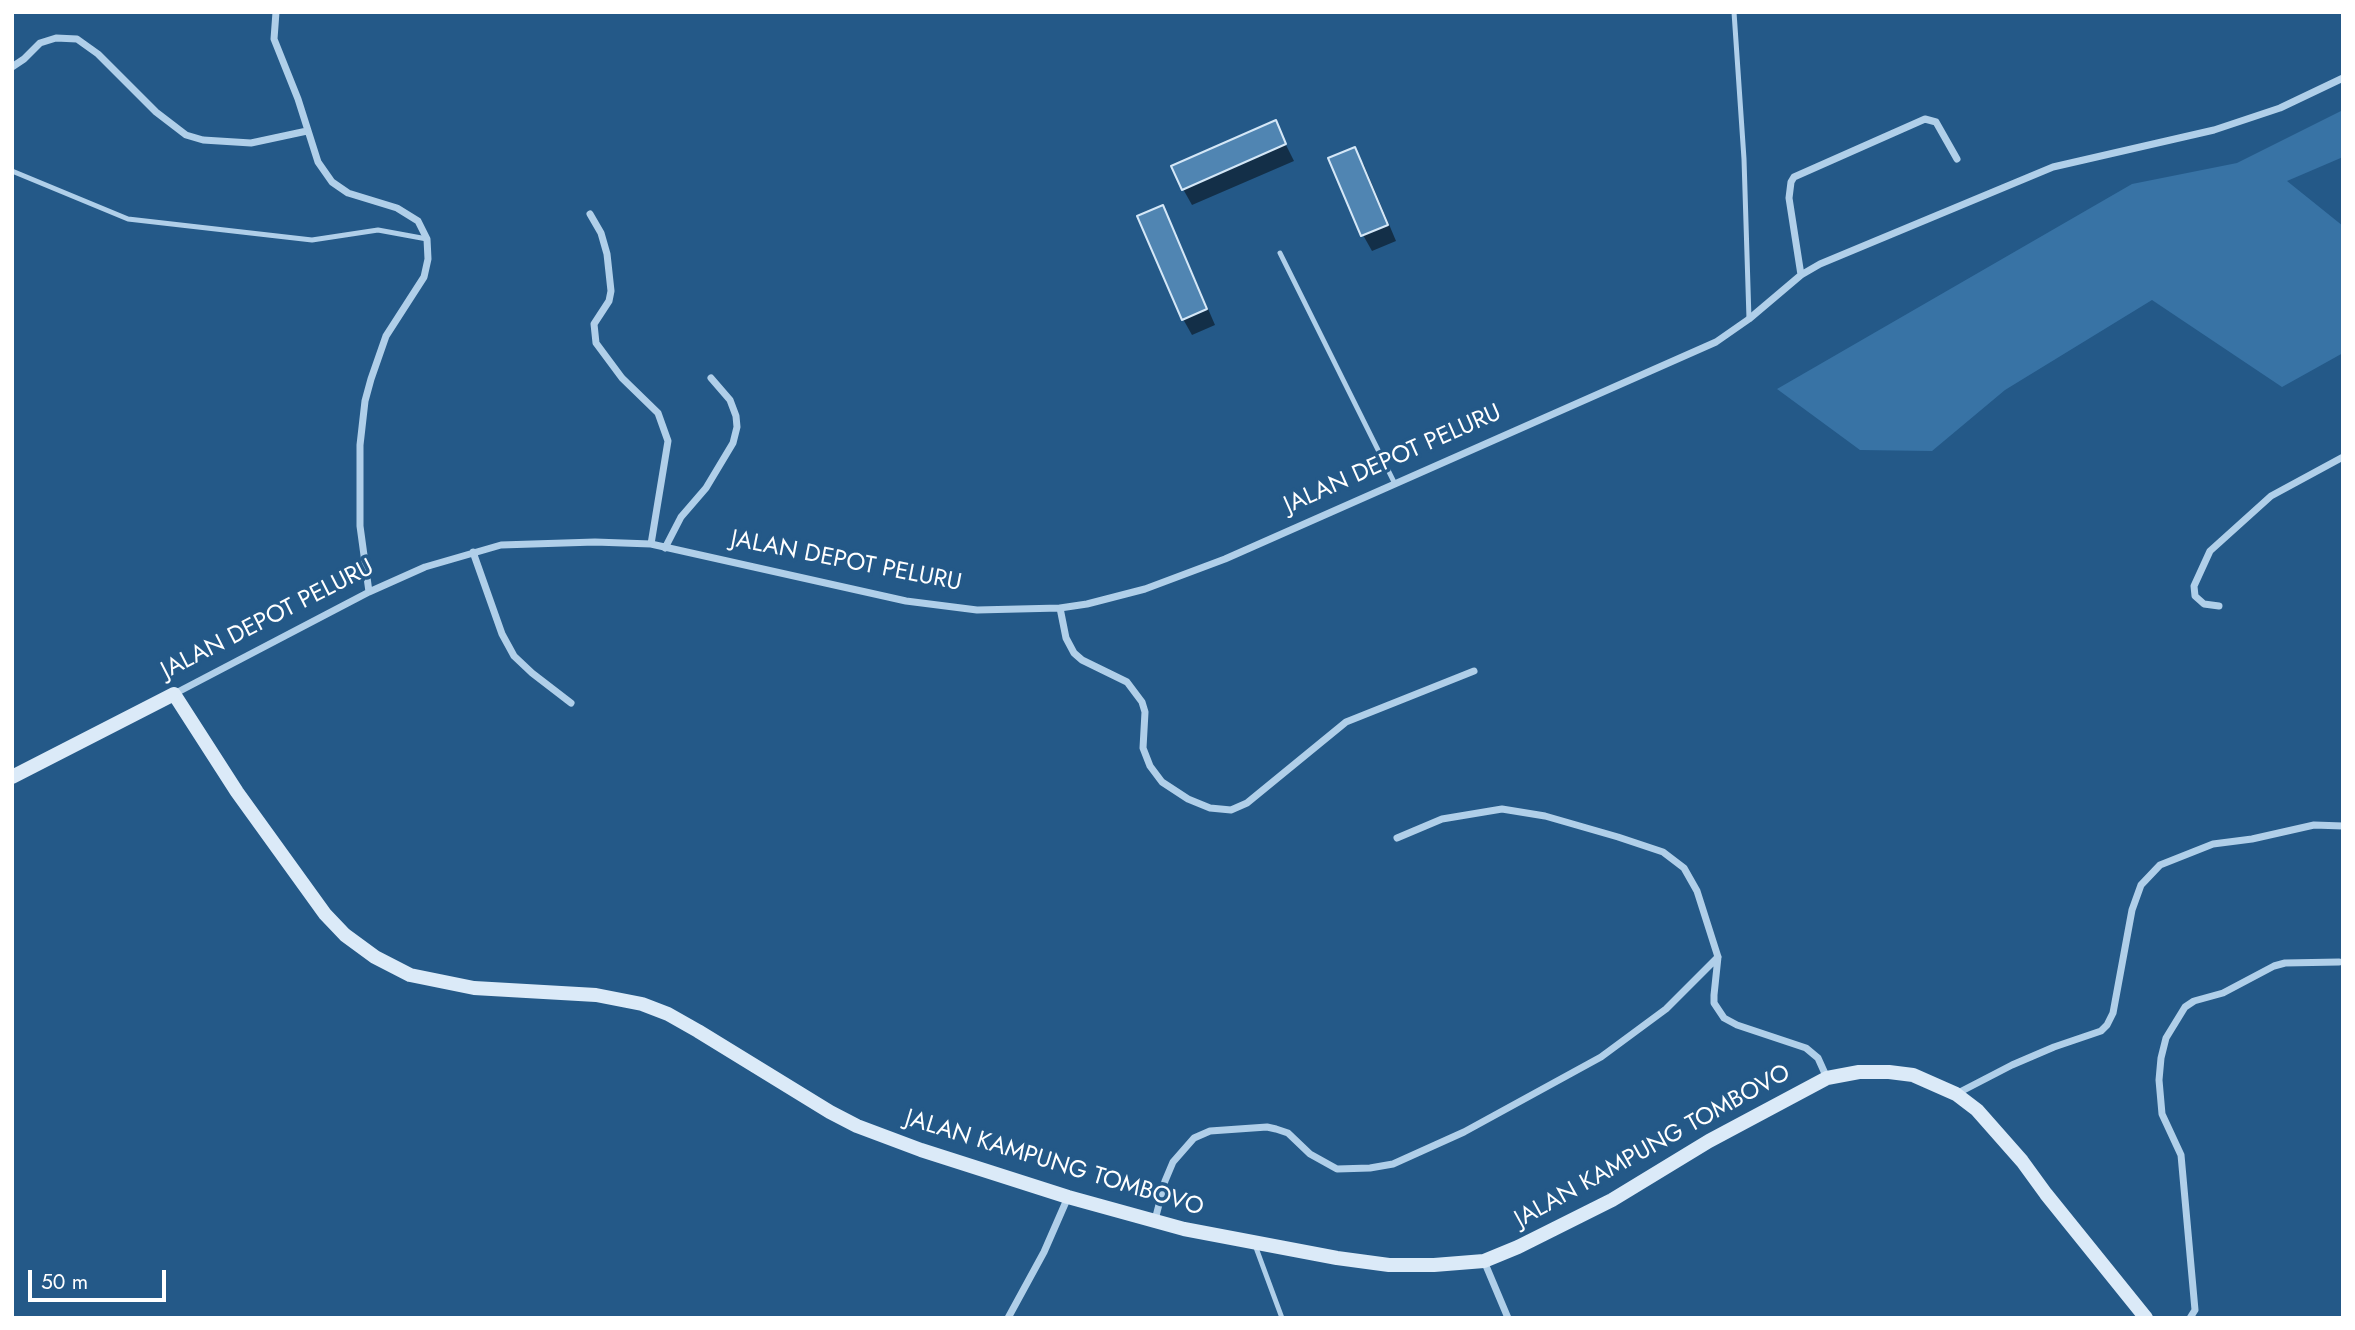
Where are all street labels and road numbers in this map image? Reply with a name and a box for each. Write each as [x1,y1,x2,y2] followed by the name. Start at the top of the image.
[1280,399,1506,521] street label: JALAN DEPOT PELURU
[728,525,964,599] street label: JALAN DEPOT PELURU
[157,554,379,686] street label: JALAN DEPOT PELURU
[1510,1059,1796,1235] street label: JALAN KAMPUNG TOMBOVO
[901,1105,1207,1223] street label: JALAN KAMPUNG TOMBOVO

